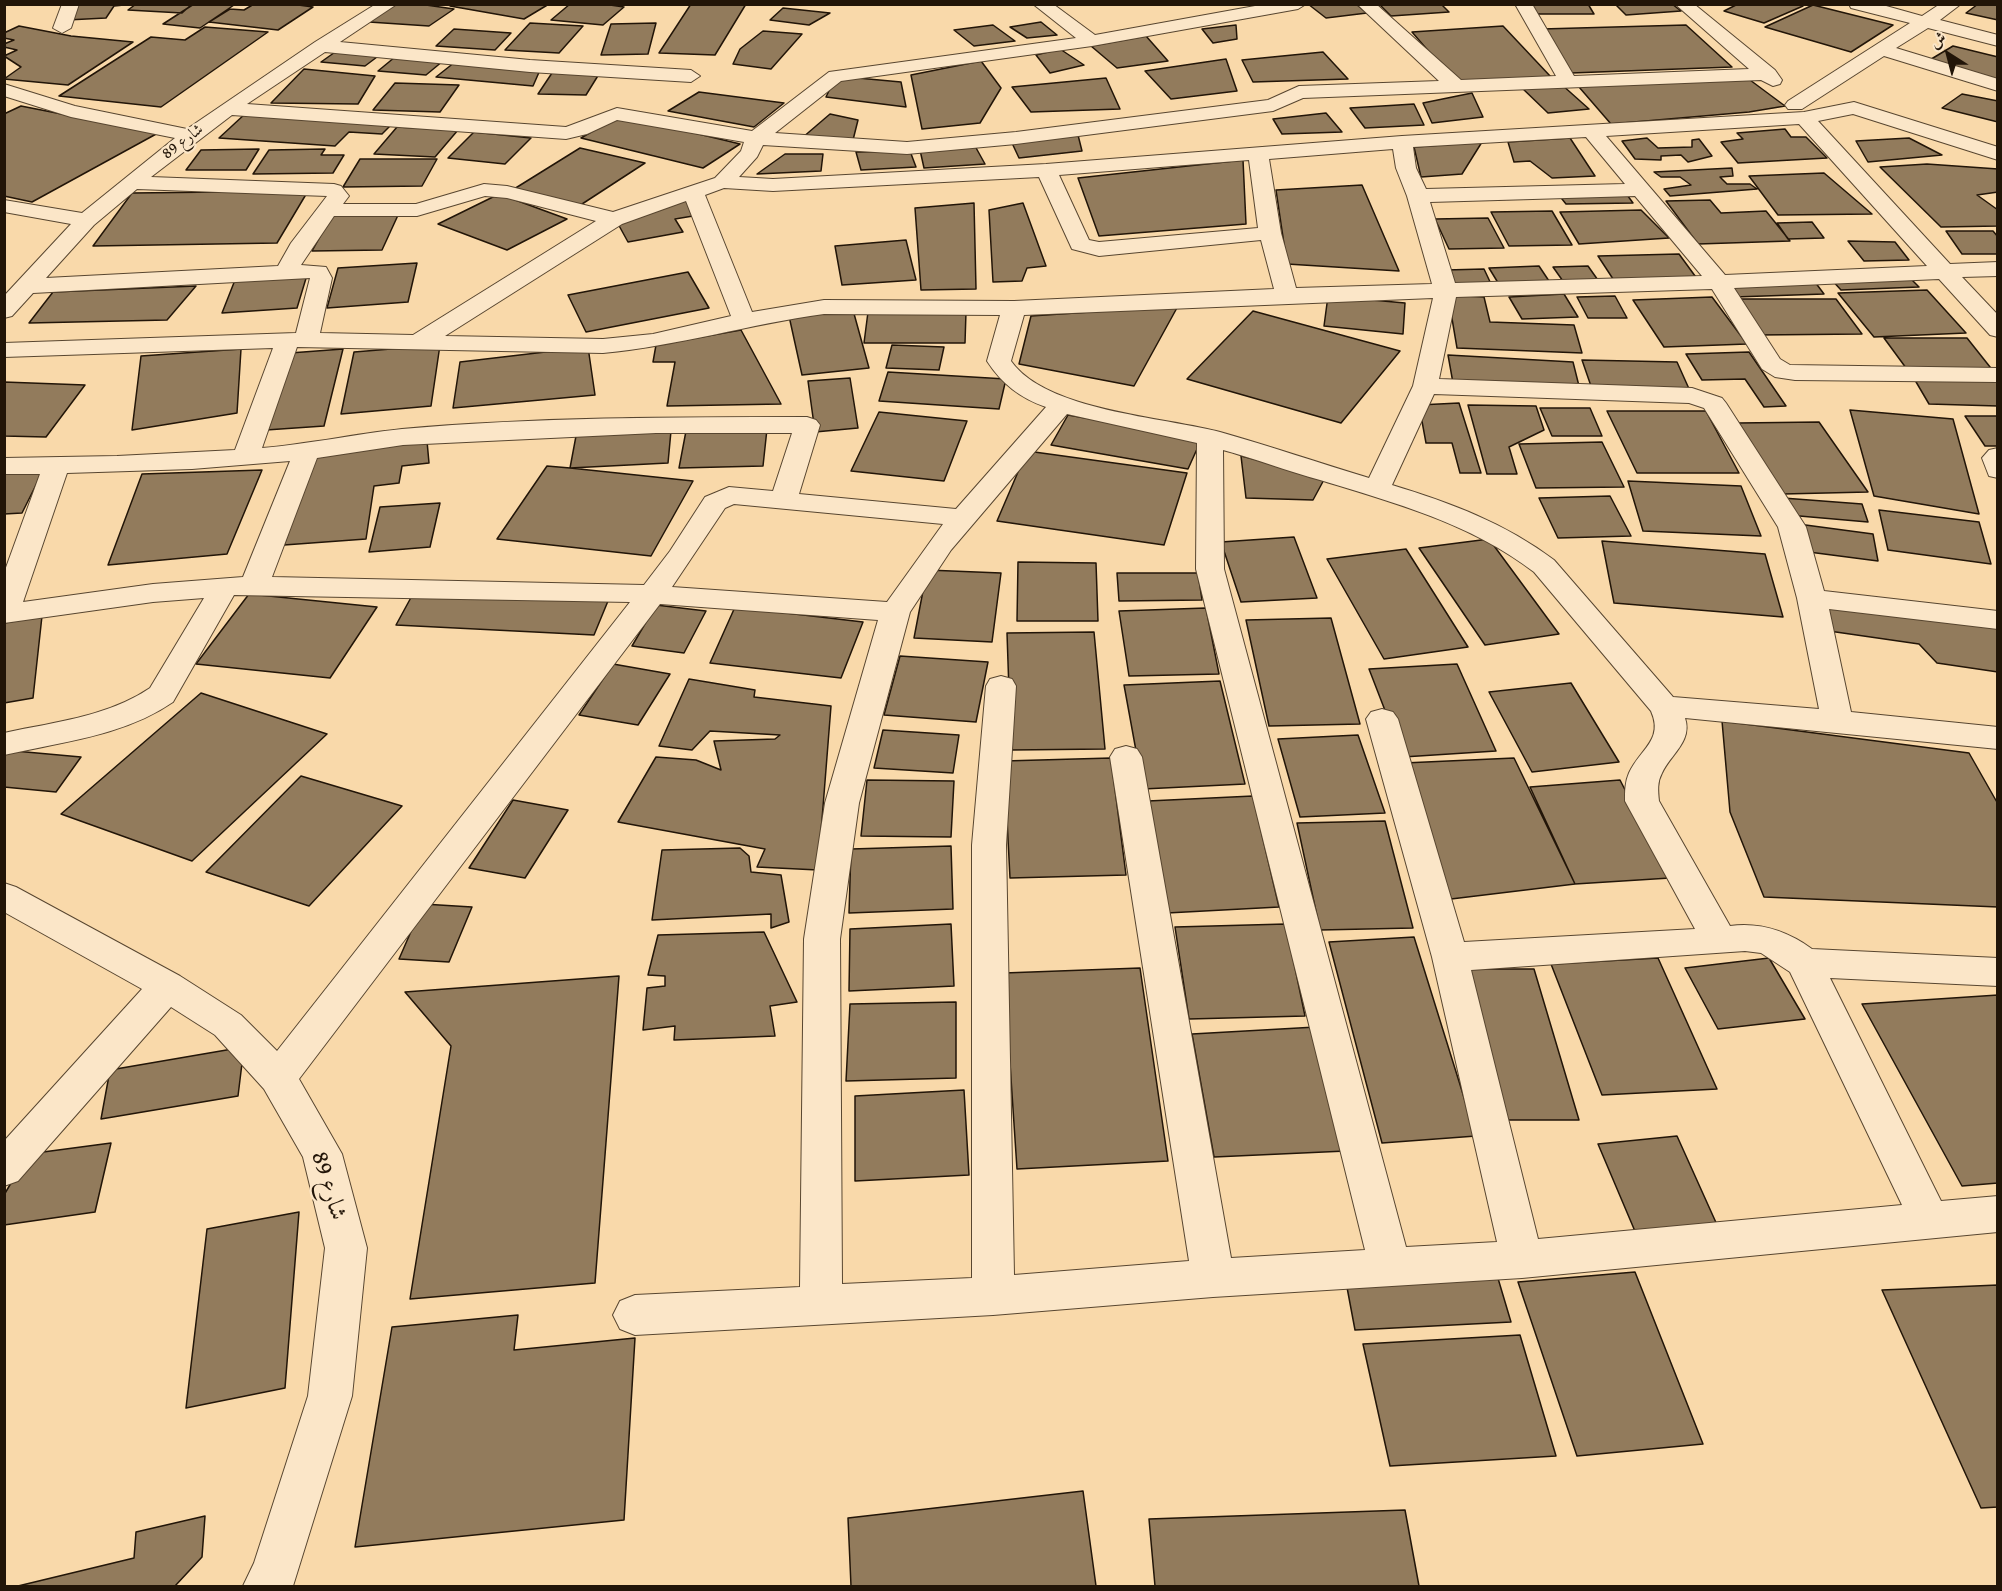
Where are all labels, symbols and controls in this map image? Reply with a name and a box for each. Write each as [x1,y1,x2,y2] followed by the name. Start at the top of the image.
[1918,24,1978,84] north arrow
[1924,25,1951,54] text: ش
[159,120,207,164] street label: شارع 89
[304,1148,352,1224] street label: شارع 89

